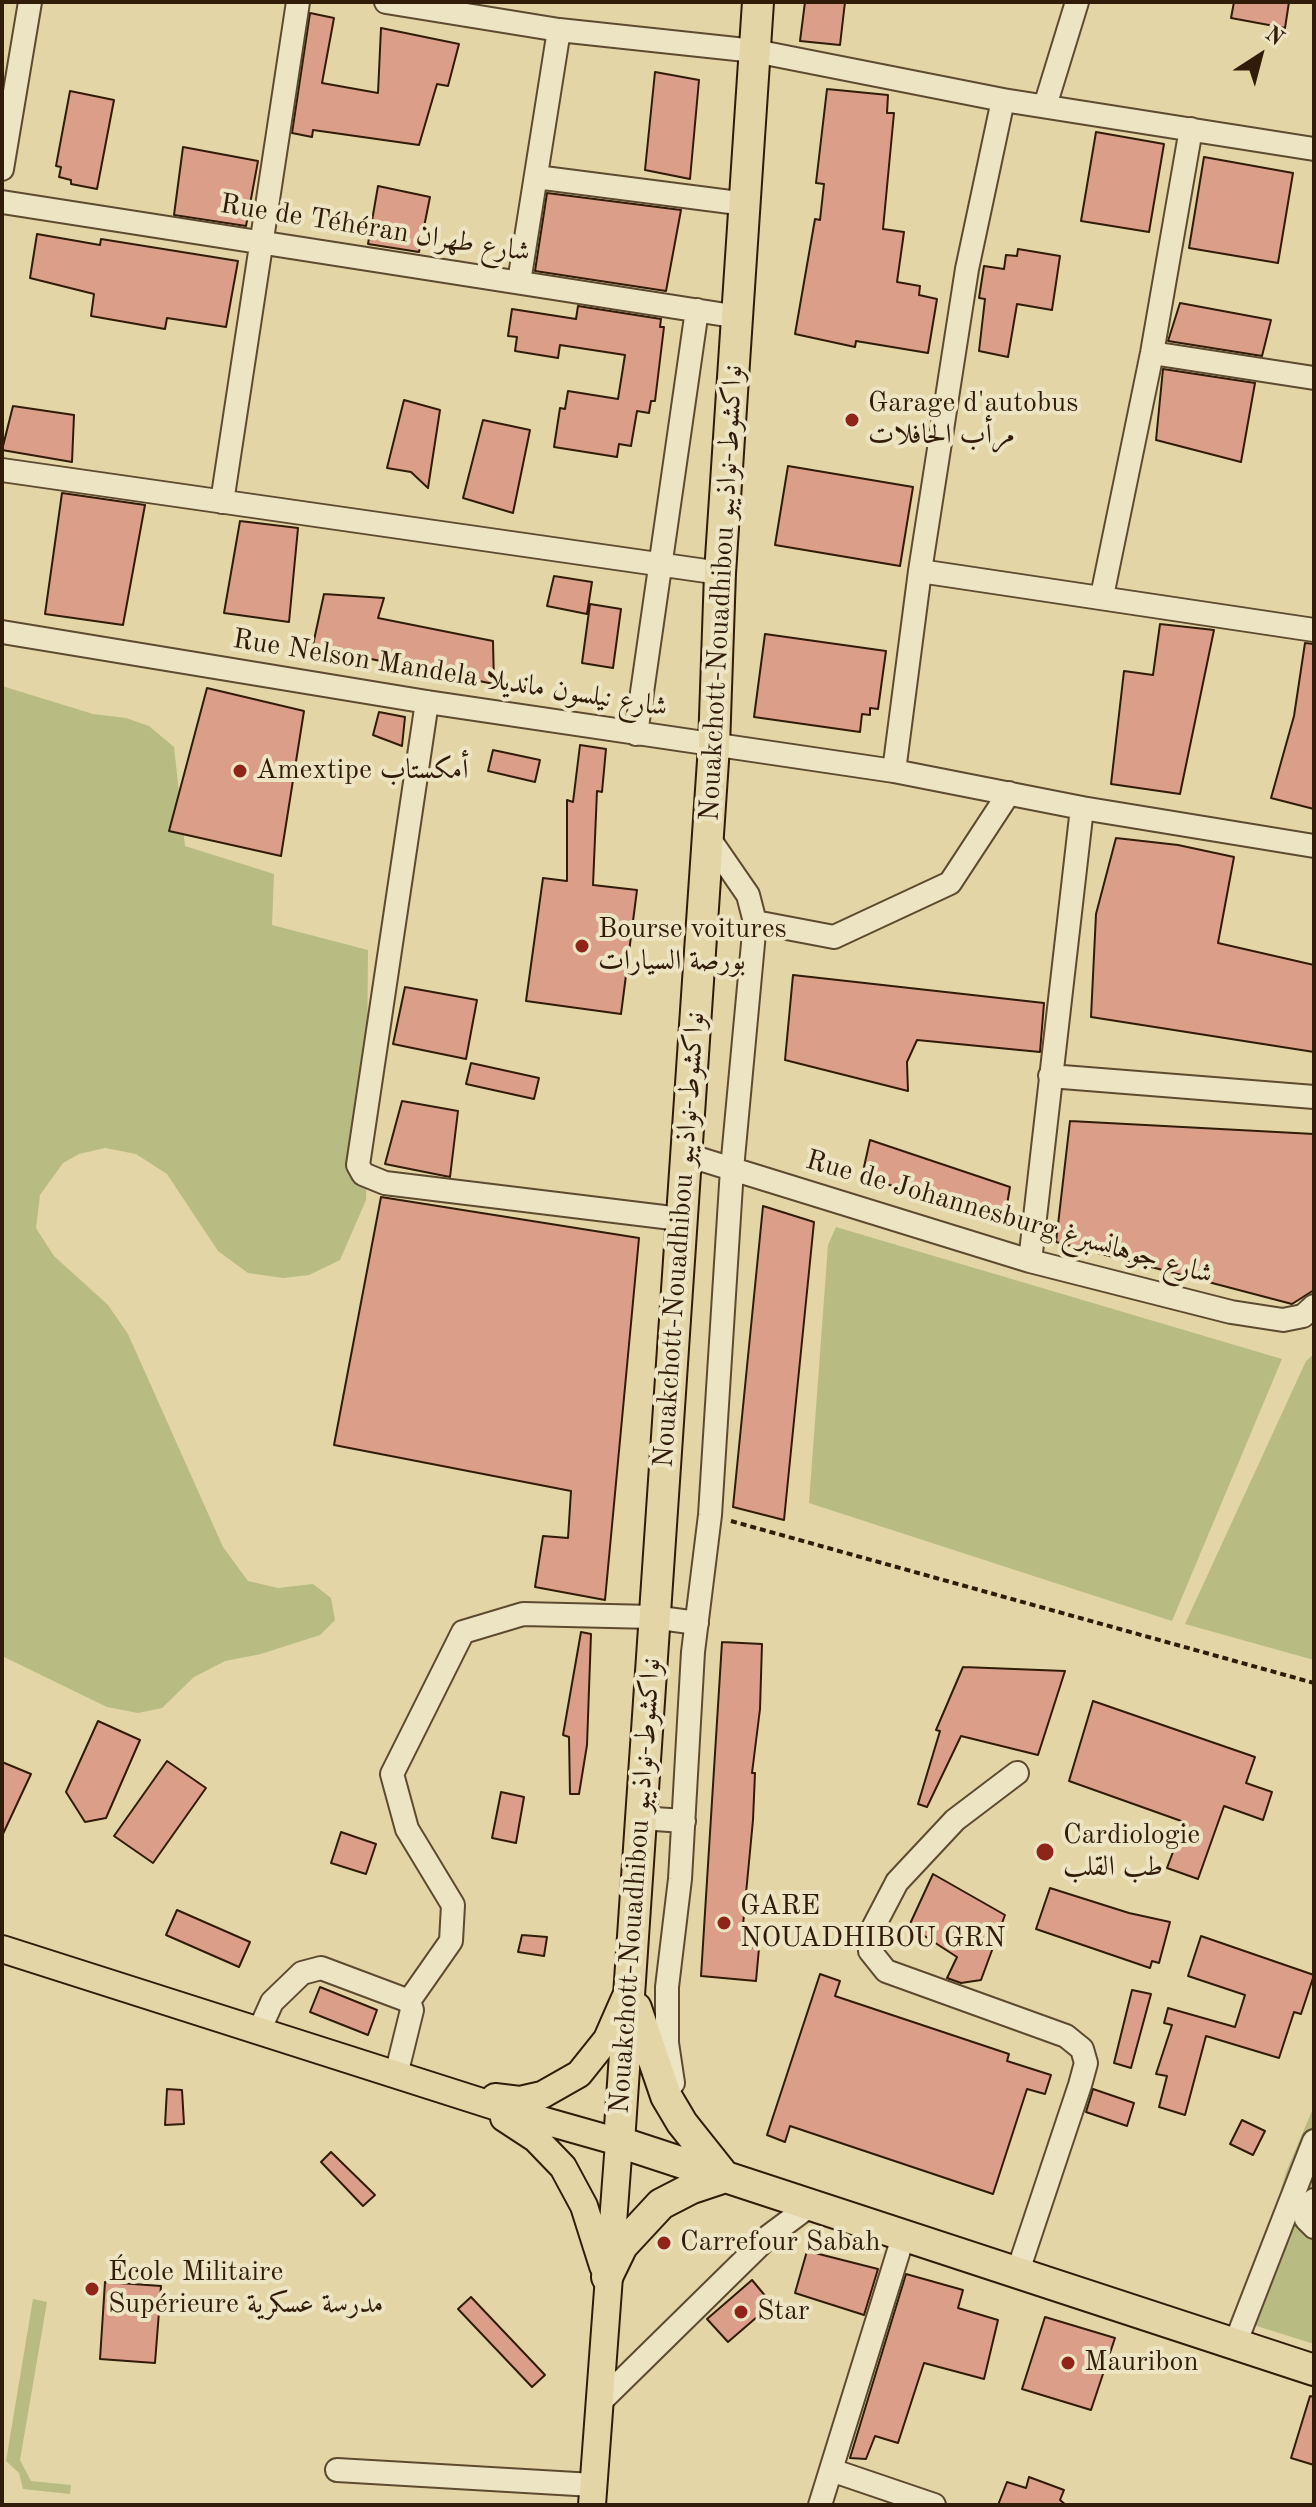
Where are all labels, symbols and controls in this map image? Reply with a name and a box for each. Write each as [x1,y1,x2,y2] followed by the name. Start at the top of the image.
[1220,16,1300,96] north arrow
[1261,23,1287,50] text: N
[218,188,532,270] street label: Rue de Téhéran شارع طهران
[693,364,751,822] street label: Nouakchott-Nouadhibou نواكشوط-نواذيبو
[868,387,1078,453] place label: Garage d'autobus مرأب الحافلات
[843,411,861,429] marker: Garage d'autobus مرأب الحافلات
[230,623,670,725] street label: Rue Nelson Mandela شارع نيلسون مانديلا
[256,754,469,788] place label: Amextipe أمكستاب
[231,762,249,780] marker: Amextipe أمكستاب
[598,913,787,979] place label: Bourse voitures بورصة السيارات
[573,937,591,955] marker: Bourse voitures بورصة السيارات
[647,1011,713,1469] street label: Nouakchott-Nouadhibou نواكشوط-نواذيبو
[802,1144,1216,1292] street label: Rue de Johannesburg شارع جوهانسبرغ
[603,1657,669,2115] street label: Nouakchott-Nouadhibou نواكشوط-نواذيبو
[1063,1819,1200,1885] place label: Cardiologie طب القلب
[1034,1841,1056,1863] marker: Cardiologie طب القلب
[740,1890,1005,1956] place label: GARE NOUADHIBOU GRN
[715,1914,733,1932] marker: GARE NOUADHIBOU GRN
[680,2226,880,2260] place label: Carrefour Sabah
[655,2234,673,2252] marker: Carrefour Sabah
[108,2256,383,2322] place label: École Militaire Supérieure مدرسة عسكرية
[83,2280,101,2298] marker: École Militaire Supérieure مدرسة عسكرية
[757,2295,809,2329] place label: Star
[732,2303,750,2321] marker: Star
[1084,2346,1199,2380] place label: Mauribon
[1059,2354,1077,2372] marker: Mauribon

